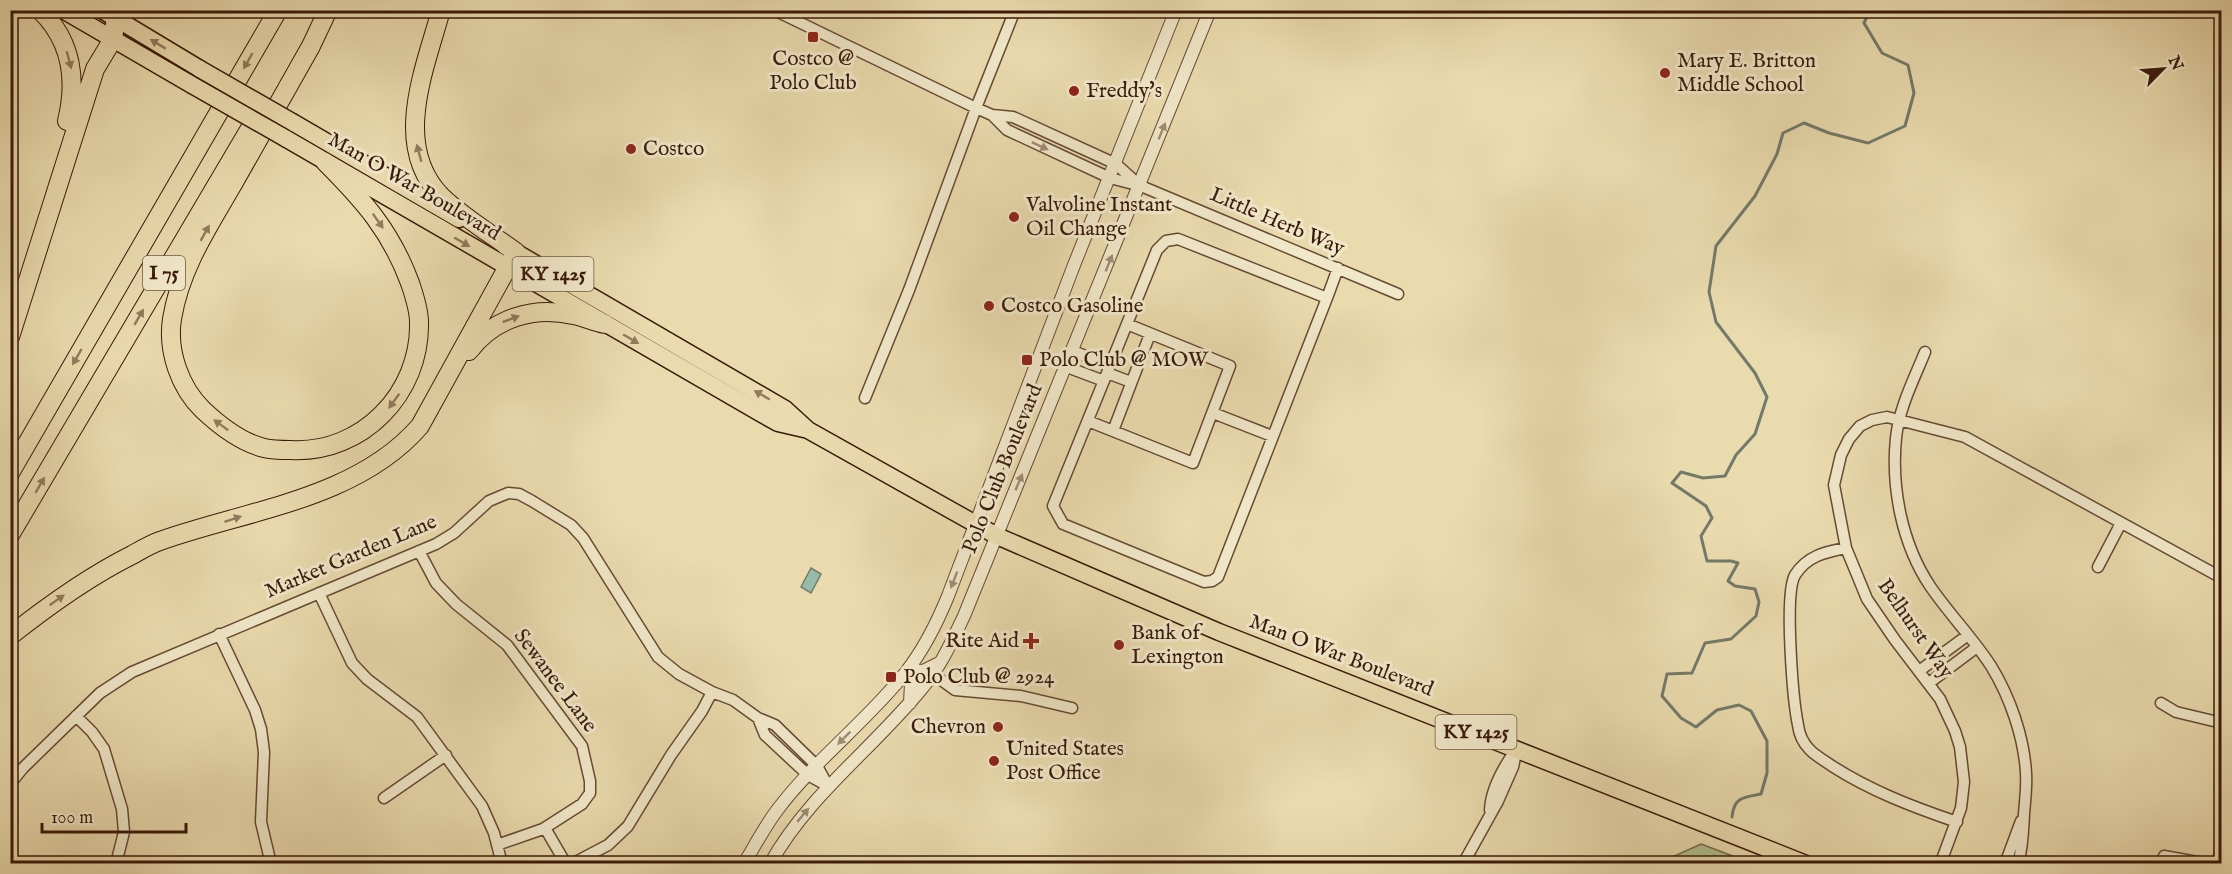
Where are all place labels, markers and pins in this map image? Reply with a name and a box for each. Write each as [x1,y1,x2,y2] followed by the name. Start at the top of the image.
[806,30,820,44] marker: Costco @ Polo Club
[769,46,857,97] place label: Costco @ Polo Club
[1677,48,1816,99] place label: Mary E. Britton Middle School
[1658,66,1672,80] marker: Mary E. Britton Middle School
[1086,78,1162,105] place label: Freddy's
[1067,84,1081,98] marker: Freddy's
[643,136,704,163] place label: Costco
[624,142,638,156] marker: Costco
[1025,192,1172,243] place label: Valvoline Instant Oil Change
[1007,210,1021,224] marker: Valvoline Instant Oil Change
[1001,293,1144,320] place label: Costco Gasoline
[982,299,996,313] marker: Costco Gasoline
[1039,347,1209,374] place label: Polo Club @ MOW
[1020,353,1034,367] marker: Polo Club @ MOW
[1131,620,1224,671] place label: Bank of Lexington
[945,628,1020,655] place label: Rite Aid
[1024,634,1038,648] marker: Rite Aid
[1112,638,1126,652] marker: Bank of Lexington
[903,664,1055,691] place label: Polo Club @ 2924
[884,670,898,684] marker: Polo Club @ 2924
[911,714,986,741] place label: Chevron
[991,720,1005,734] marker: Chevron
[1006,736,1124,787] place label: United States Post Office
[987,754,1001,768] marker: United States Post Office

